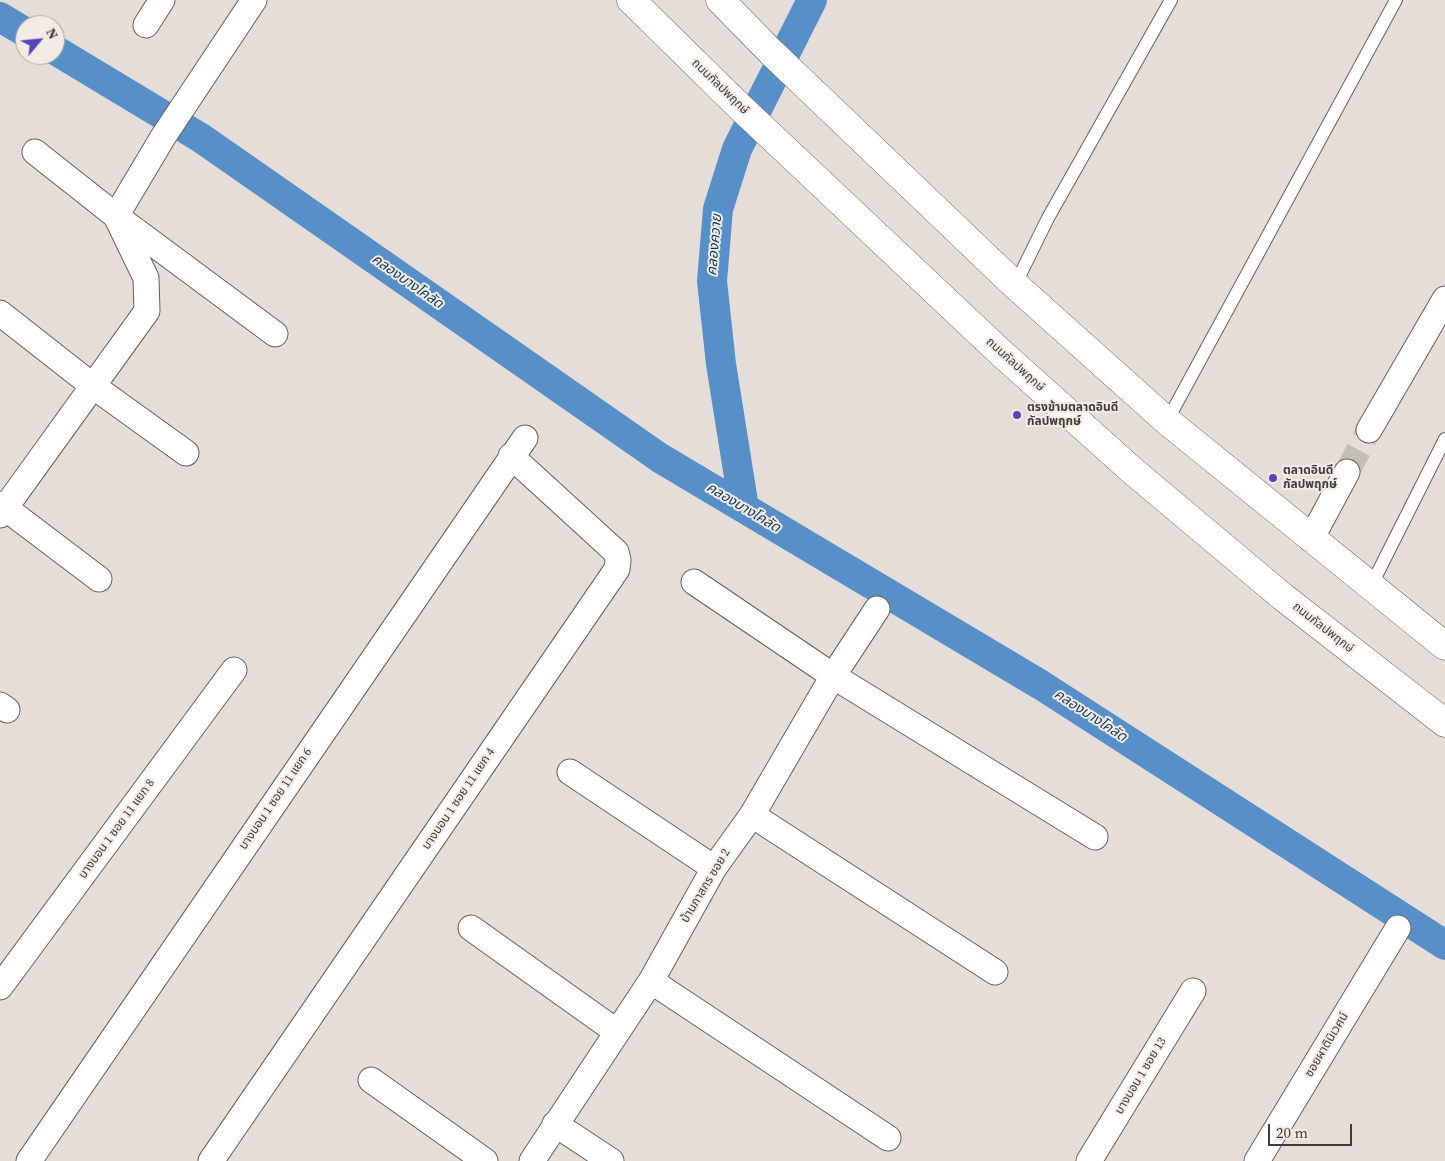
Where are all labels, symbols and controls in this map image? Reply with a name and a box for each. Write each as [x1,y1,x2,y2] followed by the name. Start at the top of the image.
[15,15,65,65] north arrow
[41,24,64,43] text: N
[688,56,752,118] street label: ถนนกัลปพฤกษ์
[704,214,726,276] water label: คลองควาย
[368,251,446,313] water label: คลองบางโคลัด
[983,335,1047,395] street label: ถนนกัลปพฤกษ์
[1027,401,1118,429] place label: ตรงข้ามตลาดอินดี กัลปพฤกษ์
[1011,409,1023,421] marker: ตรงข้ามตลาดอินดี กัลปพฤกษ์
[1283,464,1337,492] place label: ตลาดอินดี กัลปพฤกษ์
[1267,472,1279,484] marker: ตลาดอินดี กัลปพฤกษ์
[703,479,783,537] water label: คลองบางโคลัด
[1290,600,1356,656] street label: ถนนกัลปพฤกษ์
[1051,686,1129,746] water label: คลองบางโคลัด
[237,745,315,853] street label: บางบอน 1 ซอย 11 แยก 6
[420,745,498,853] street label: บางบอน 1 ซอย 11 แยก 4
[76,776,158,882] street label: บางบอน 1 ซอย 11 แยก 8
[678,846,734,926] street label: บ้านภาสกร ซอย 2
[1302,1010,1352,1080] street label: ซอยผาตินิเวศน์
[1112,1035,1170,1117] street label: บางบอน 1 ซอย 13
[1270,1114,1354,1146] scale bar
[1276,1122,1308,1143] text: 20 m

